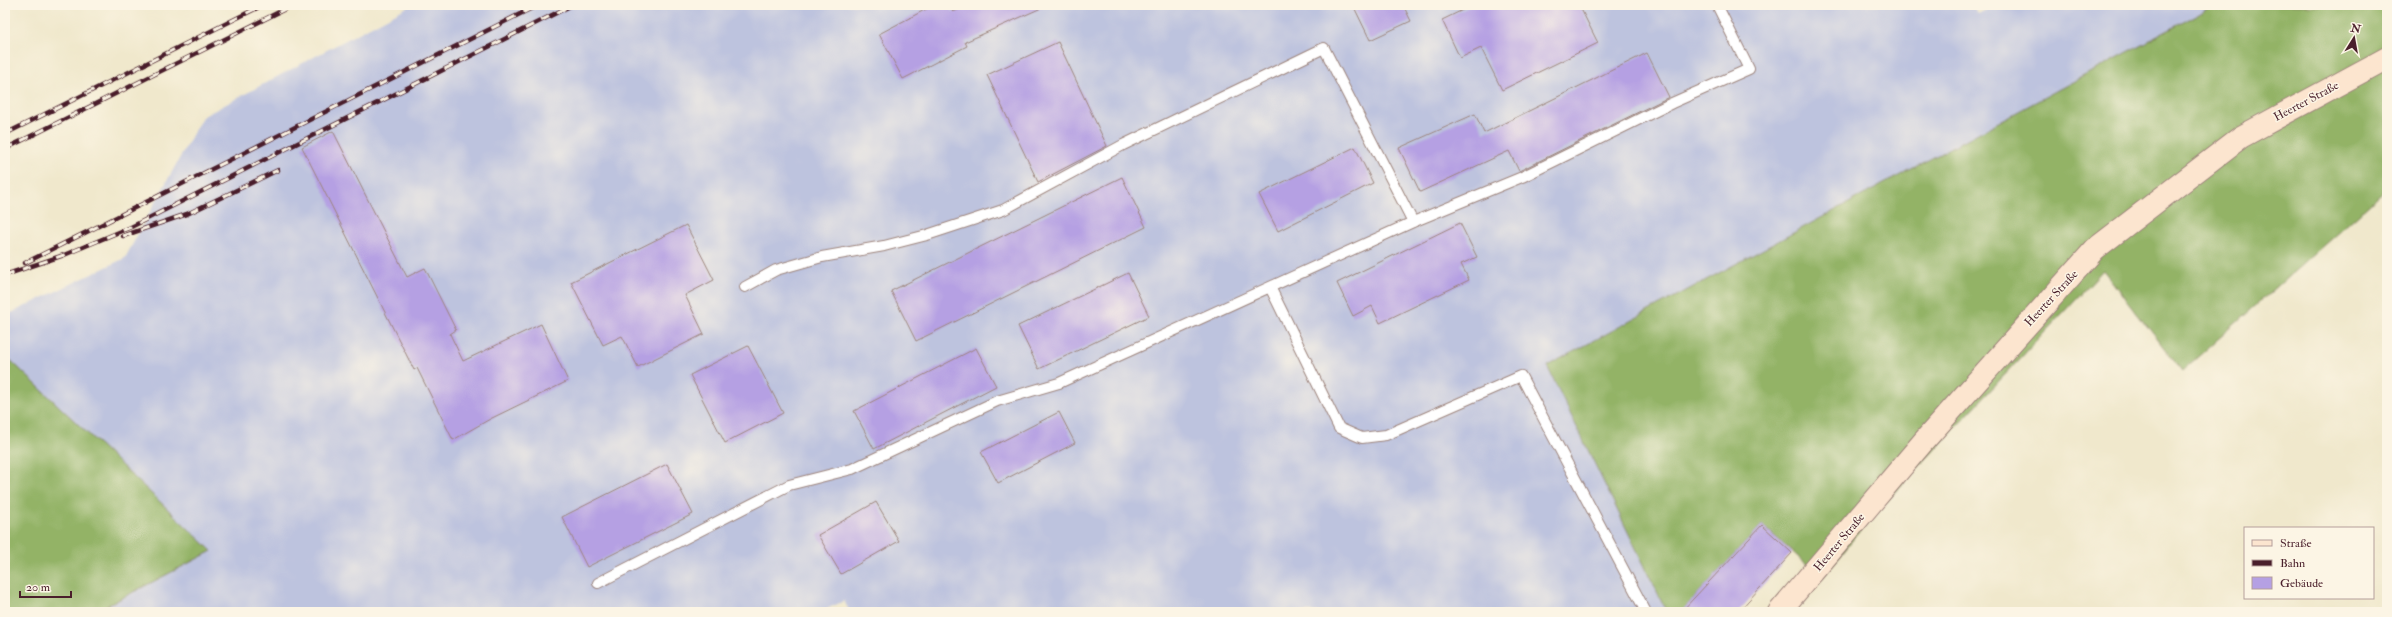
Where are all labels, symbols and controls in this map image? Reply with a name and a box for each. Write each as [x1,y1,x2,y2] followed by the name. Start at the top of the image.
[2334,18,2374,58] north arrow
[2349,21,2363,36] text: N
[2271,78,2341,125] street label: Heerter Straße
[2021,267,2081,330] street label: Heerter Straße
[1811,510,1868,575] street label: Heerter Straße
[2244,527,2374,599] legend
[2280,536,2311,551] text: Straße
[2280,556,2305,571] text: Bahn
[20,573,71,599] scale bar
[2280,576,2323,591] text: Gebäude
[26,580,51,595] text: 20 m

